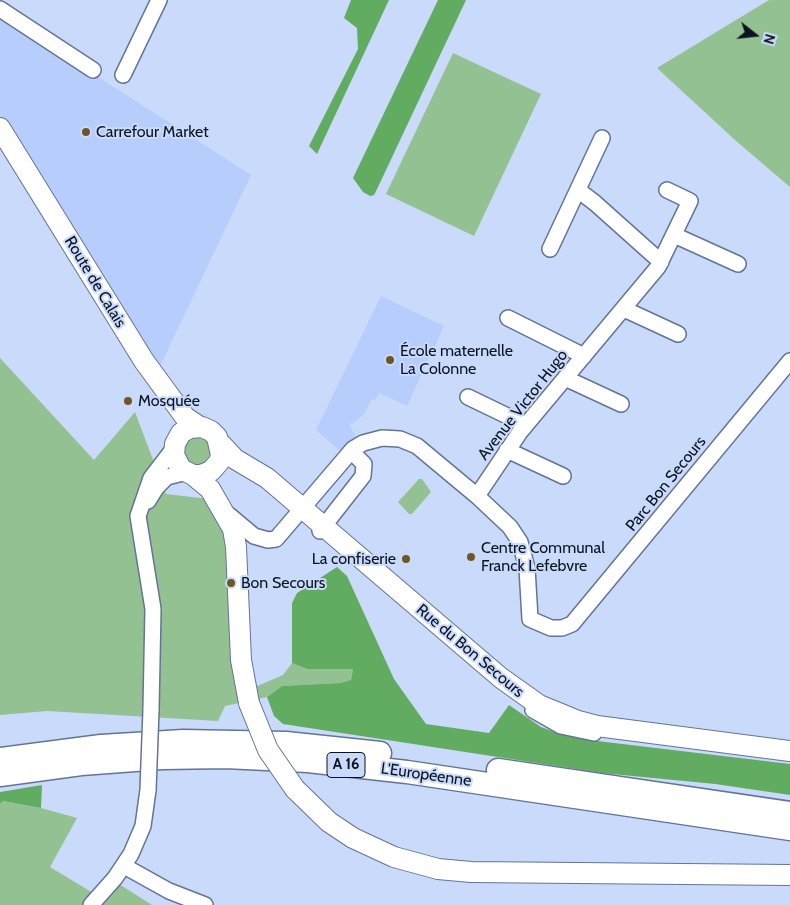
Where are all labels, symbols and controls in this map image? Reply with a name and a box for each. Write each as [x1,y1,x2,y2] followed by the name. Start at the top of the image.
[730,10,780,60] north arrow
[759,32,779,46] text: N
[96,122,209,142] place label: Carrefour Market
[80,126,92,138] marker: Carrefour Market
[60,233,130,331] street label: Route de Calais
[400,341,513,379] place label: École maternelle La Colonne
[474,346,572,464] street label: Avenue Victor Hugo
[384,354,396,366] marker: École maternelle La Colonne
[138,391,200,411] place label: Mosquée
[122,395,134,407] marker: Mosquée
[622,433,710,535] street label: Parc Bon Secours
[481,538,605,576] place label: Centre Communal Franck Lefebvre
[312,549,396,569] place label: La confiserie
[465,551,477,563] marker: Centre Communal Franck Lefebvre
[400,553,412,565] marker: La confiserie
[241,573,325,593] place label: Bon Secours
[225,577,237,589] marker: Bon Secours
[412,600,528,702] street label: Rue du Bon Secours
[327,752,365,778] road number: A 16
[379,759,473,791] street label: L'Européenne

